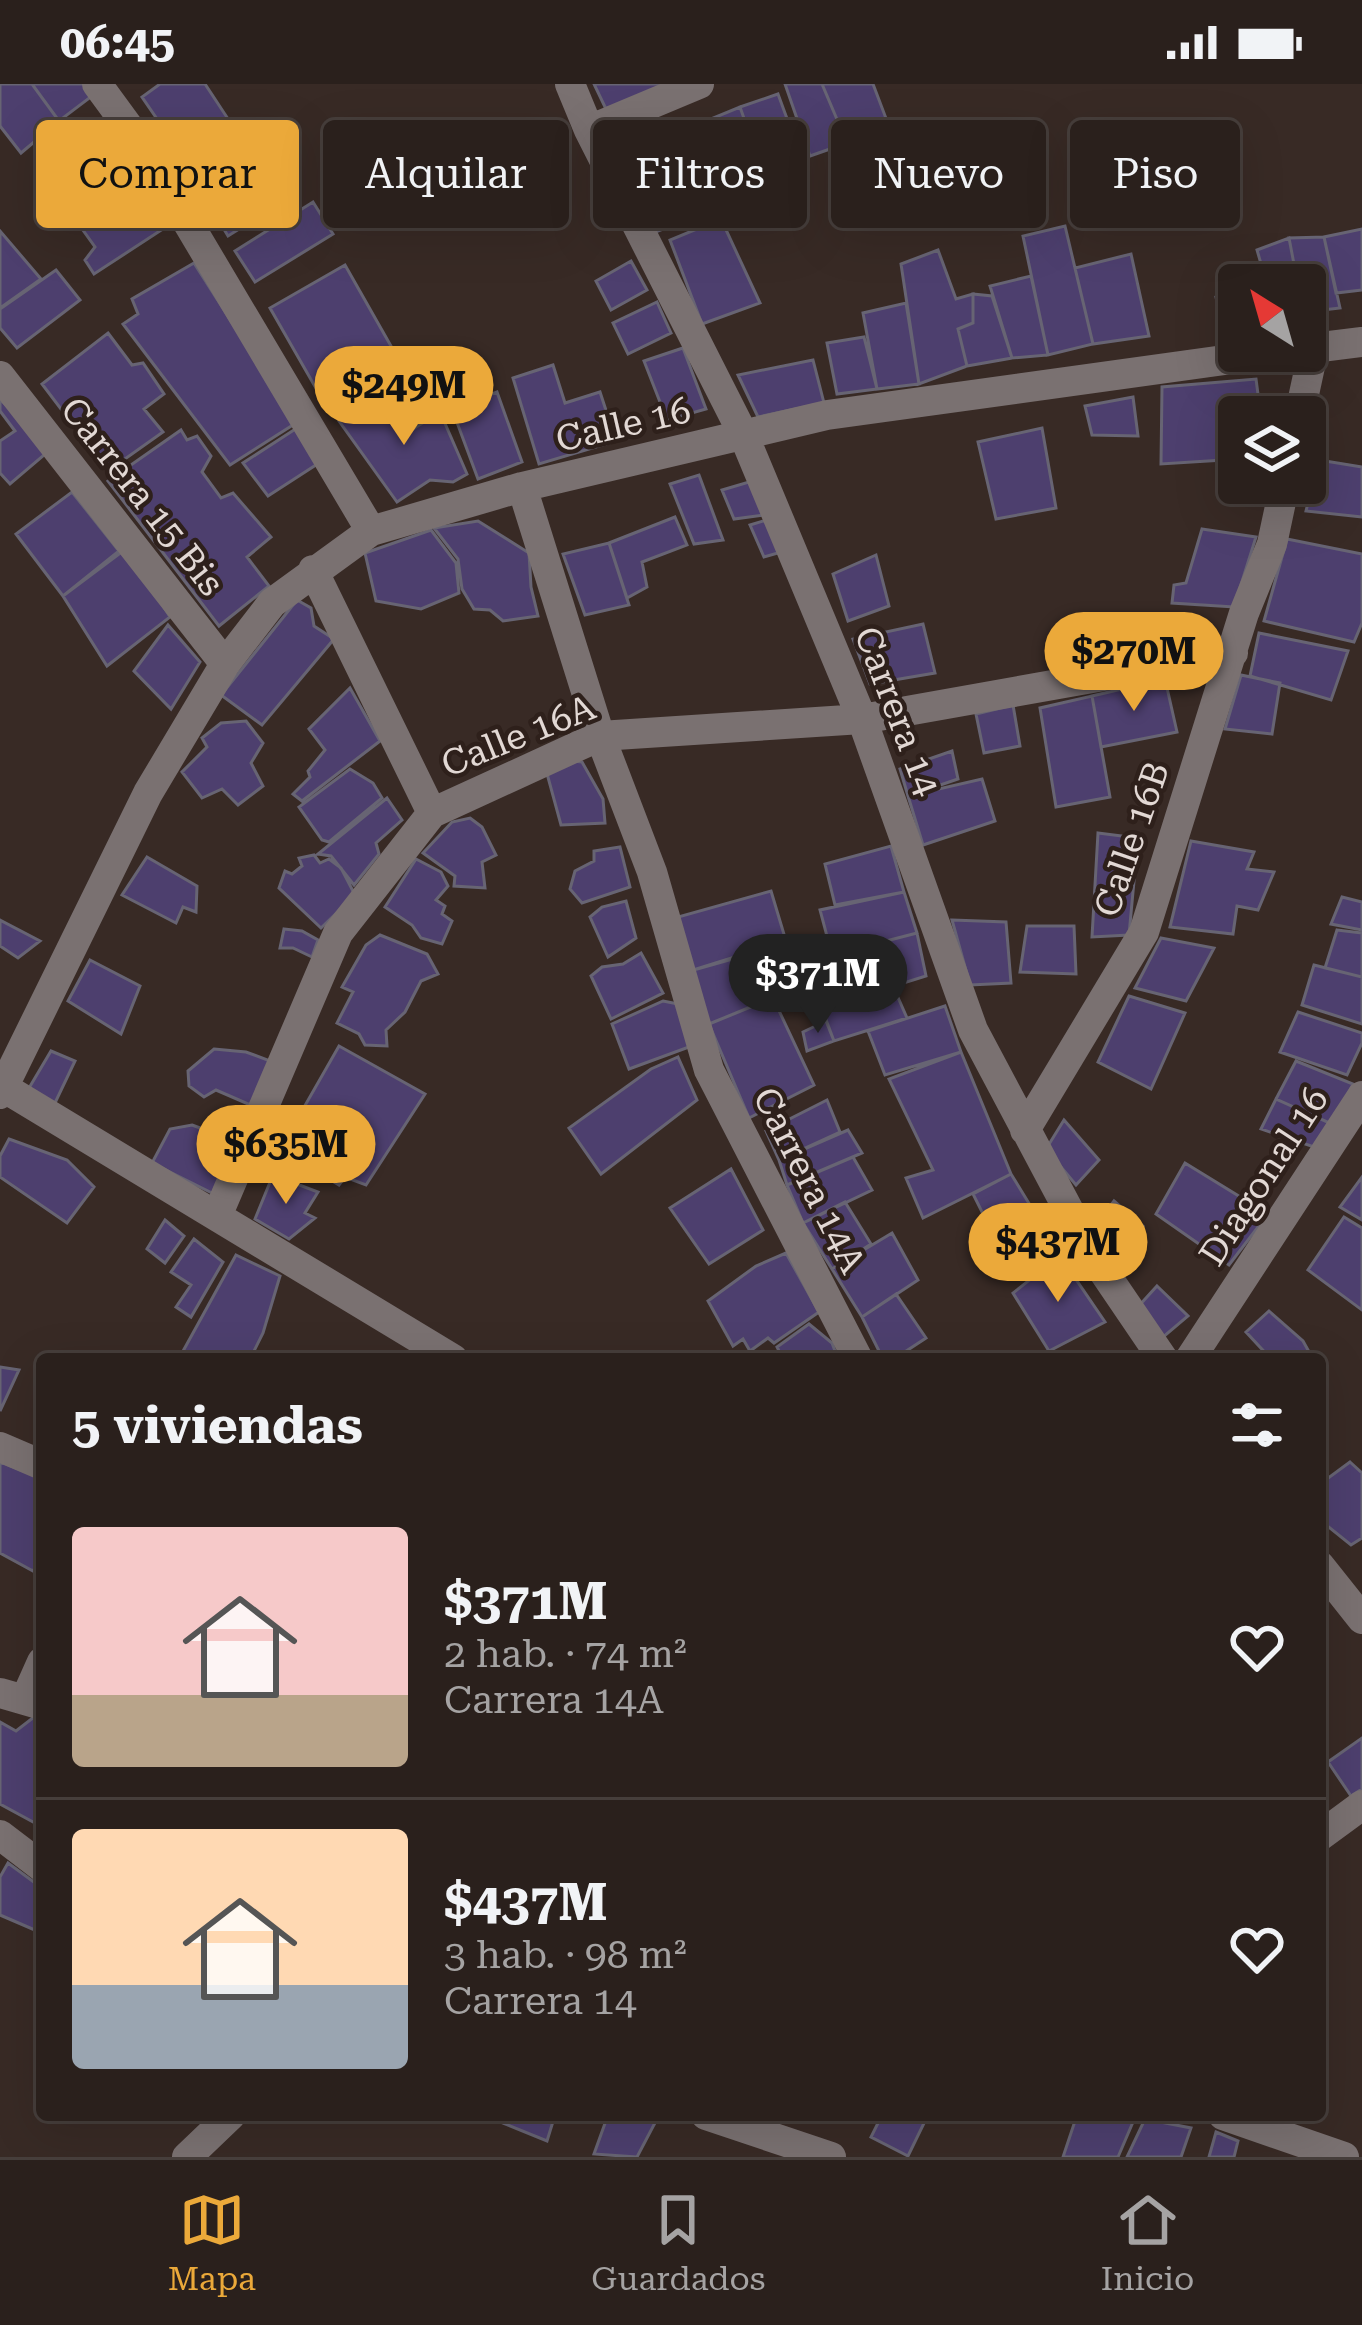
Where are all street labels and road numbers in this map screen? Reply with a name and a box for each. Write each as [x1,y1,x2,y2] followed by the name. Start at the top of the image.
[52,389,233,604] street label: Carrera 15 Bis
[552,389,695,461] street label: Calle 16
[846,621,949,802] street label: Carrera 14
[435,686,601,786] street label: Calle 16A
[1086,756,1178,922] street label: Calle 16B
[1191,1080,1337,1273] street label: Diagonal 16
[744,1081,874,1280] street label: Carrera 14A

